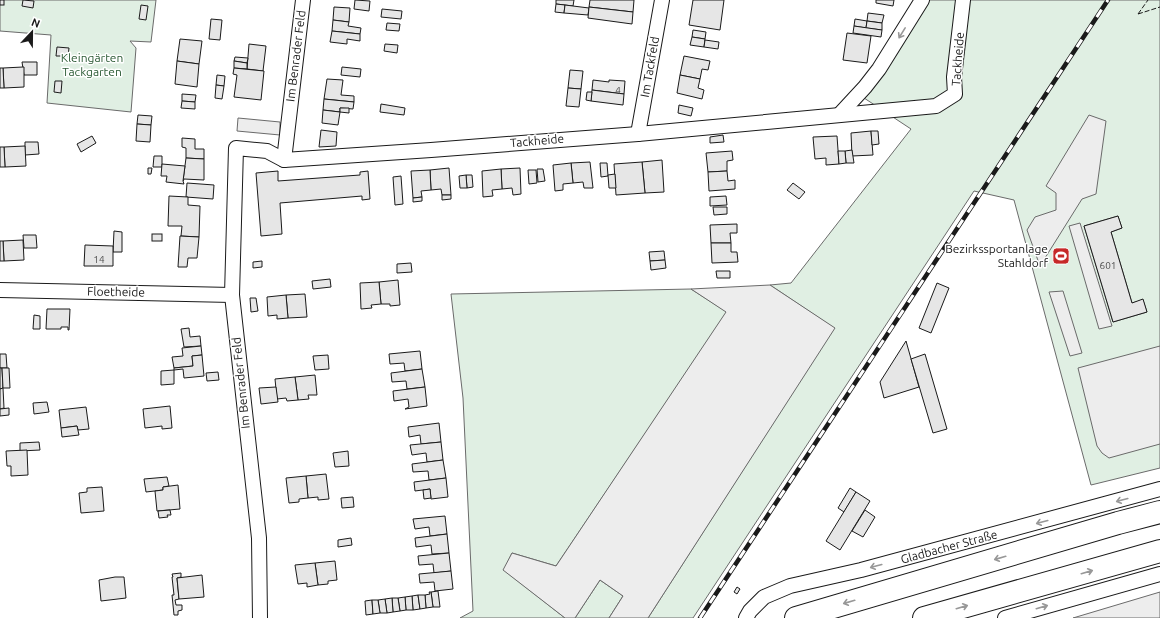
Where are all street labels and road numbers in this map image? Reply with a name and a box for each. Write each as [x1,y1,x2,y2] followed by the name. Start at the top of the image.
[283,9,308,102] street label: Im Benrader Feld
[949,32,966,86] street label: Tackheide
[638,35,661,98] street label: Im Tackfeld
[509,132,564,149] street label: Tackheide
[87,284,145,299] street label: Floetheide
[229,337,252,429] street label: Im Benrader Feld
[899,527,999,566] street label: Gladbacher Straße

